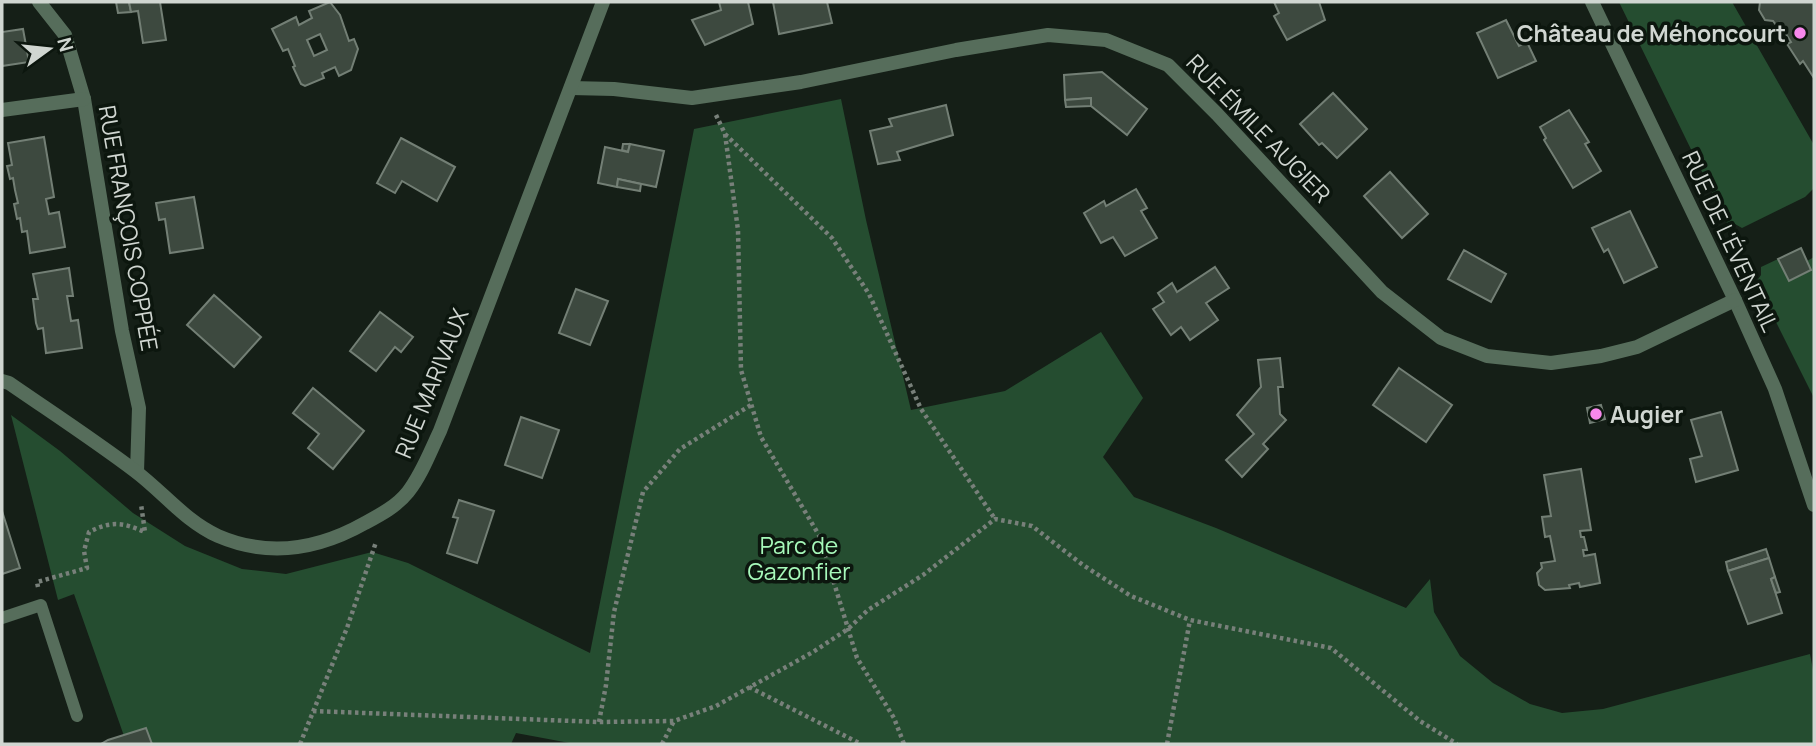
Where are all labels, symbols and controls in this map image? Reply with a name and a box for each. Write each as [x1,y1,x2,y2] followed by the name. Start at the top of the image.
[14,14,84,84] north arrow
[1517,17,1786,49] place label: Château de Méhoncourt
[1792,25,1808,41] marker: Château de Méhoncourt
[51,35,80,55] text: N
[1180,47,1338,209] street label: RUE ÉMILE AUGIER
[92,103,166,353] street label: RUE FRANÇOIS COPPÉE
[1675,145,1787,337] street label: RUE DE L'ÉVENTAIL
[386,303,476,463] street label: RUE MARIVAUX
[1610,398,1683,430] place label: Augier
[1588,406,1604,422] marker: Augier
[747,529,851,587] park label: Parc de Gazonfier

